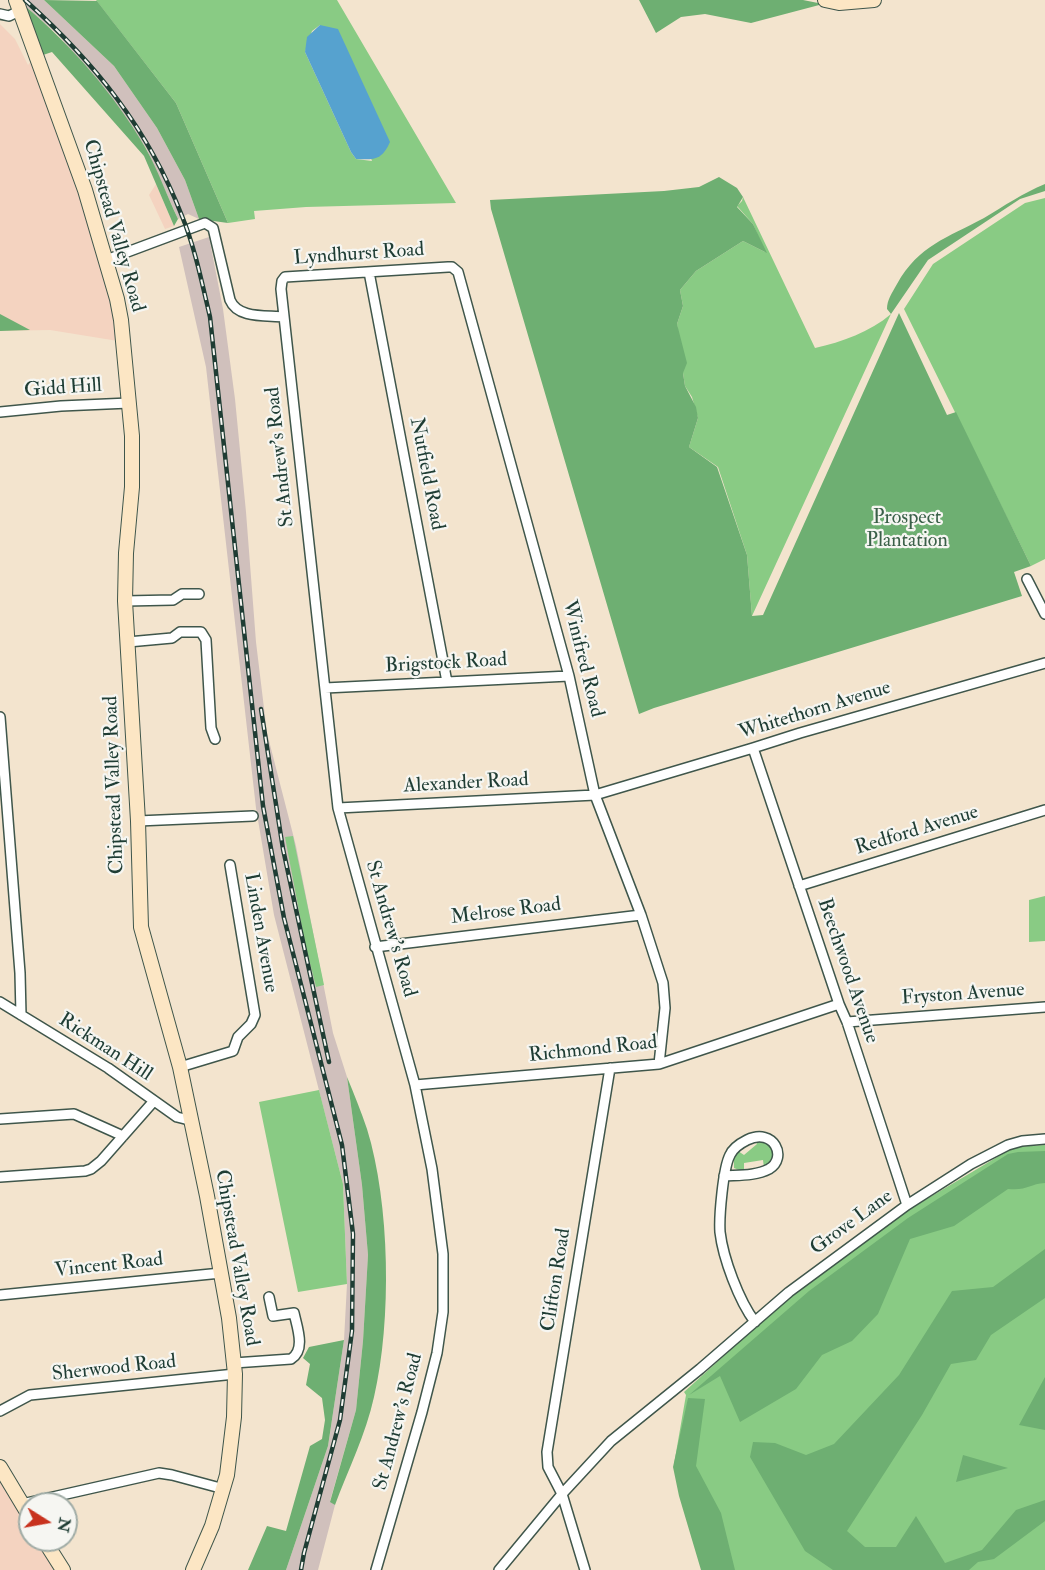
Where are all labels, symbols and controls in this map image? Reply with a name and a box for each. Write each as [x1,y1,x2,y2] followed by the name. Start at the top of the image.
[77,137,149,315] street label: Chipstead Valley Road
[293,238,425,272] street label: Lyndhurst Road
[23,374,103,404] street label: Gidd Hill
[262,386,300,528] street label: St Andrew's Road
[403,416,449,532] street label: Nutfield Road
[866,507,948,554] park label: Prospect Plantation
[556,598,608,720] street label: Winifred Road
[384,649,508,679] street label: Brigstock Road
[736,676,894,746] street label: Whitethorn Avenue
[100,695,130,875] street label: Chipstead Valley Road
[403,769,529,799] street label: Alexander Road
[852,801,982,861] street label: Redford Avenue
[359,858,421,1000] street label: St Andrew's Road
[238,871,282,995] street label: Linden Avenue
[450,893,562,931] street label: Melrose Road
[811,895,883,1047] street label: Beechwood Avenue
[901,979,1025,1011] street label: Fryston Avenue
[53,1009,157,1087] street label: Rickman Hill
[527,1031,659,1069] street label: Richmond Road
[209,1168,263,1348] street label: Chipstead Valley Road
[806,1185,898,1261] street label: Grove Lane
[537,1227,577,1333] street label: Clifton Road
[54,1248,164,1284] street label: Vincent Road
[51,1351,177,1387] street label: Sherwood Road
[369,1351,429,1493] street label: St Andrew's Road
[18,1492,78,1552] north arrow
[53,1516,75,1534] text: N

